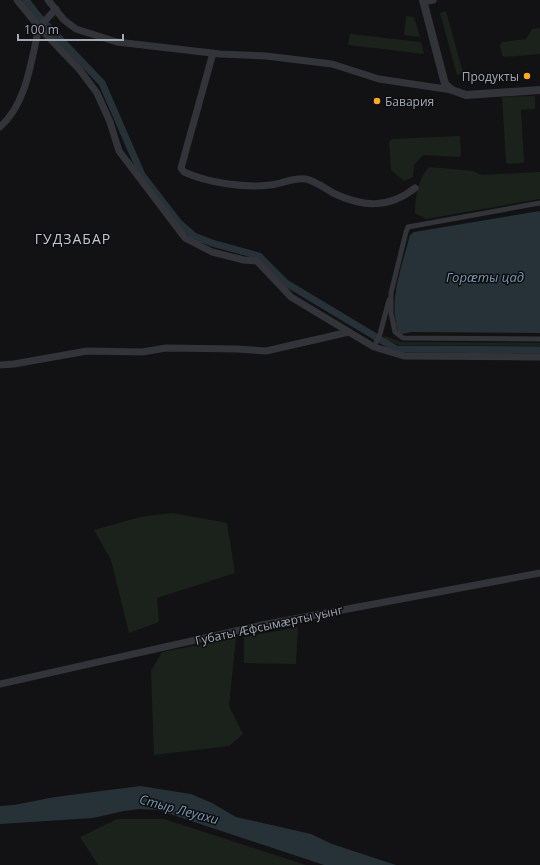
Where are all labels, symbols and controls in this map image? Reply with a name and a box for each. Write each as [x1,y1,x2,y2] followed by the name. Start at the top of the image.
[18,16,123,42] scale bar
[24,21,59,38] text: 100 m
[462,68,519,85] place label: Продукты
[522,71,532,81] marker: Продукты
[385,93,434,110] place label: Бавария
[372,96,382,106] marker: Бавария
[35,229,111,248] district label: ГУДЗАБАР
[446,268,524,286] water label: Горӕты цад
[194,601,344,649] street label: Губаты Æфсымæрты уынг
[137,790,221,828] water label: Стыр Леуахи

